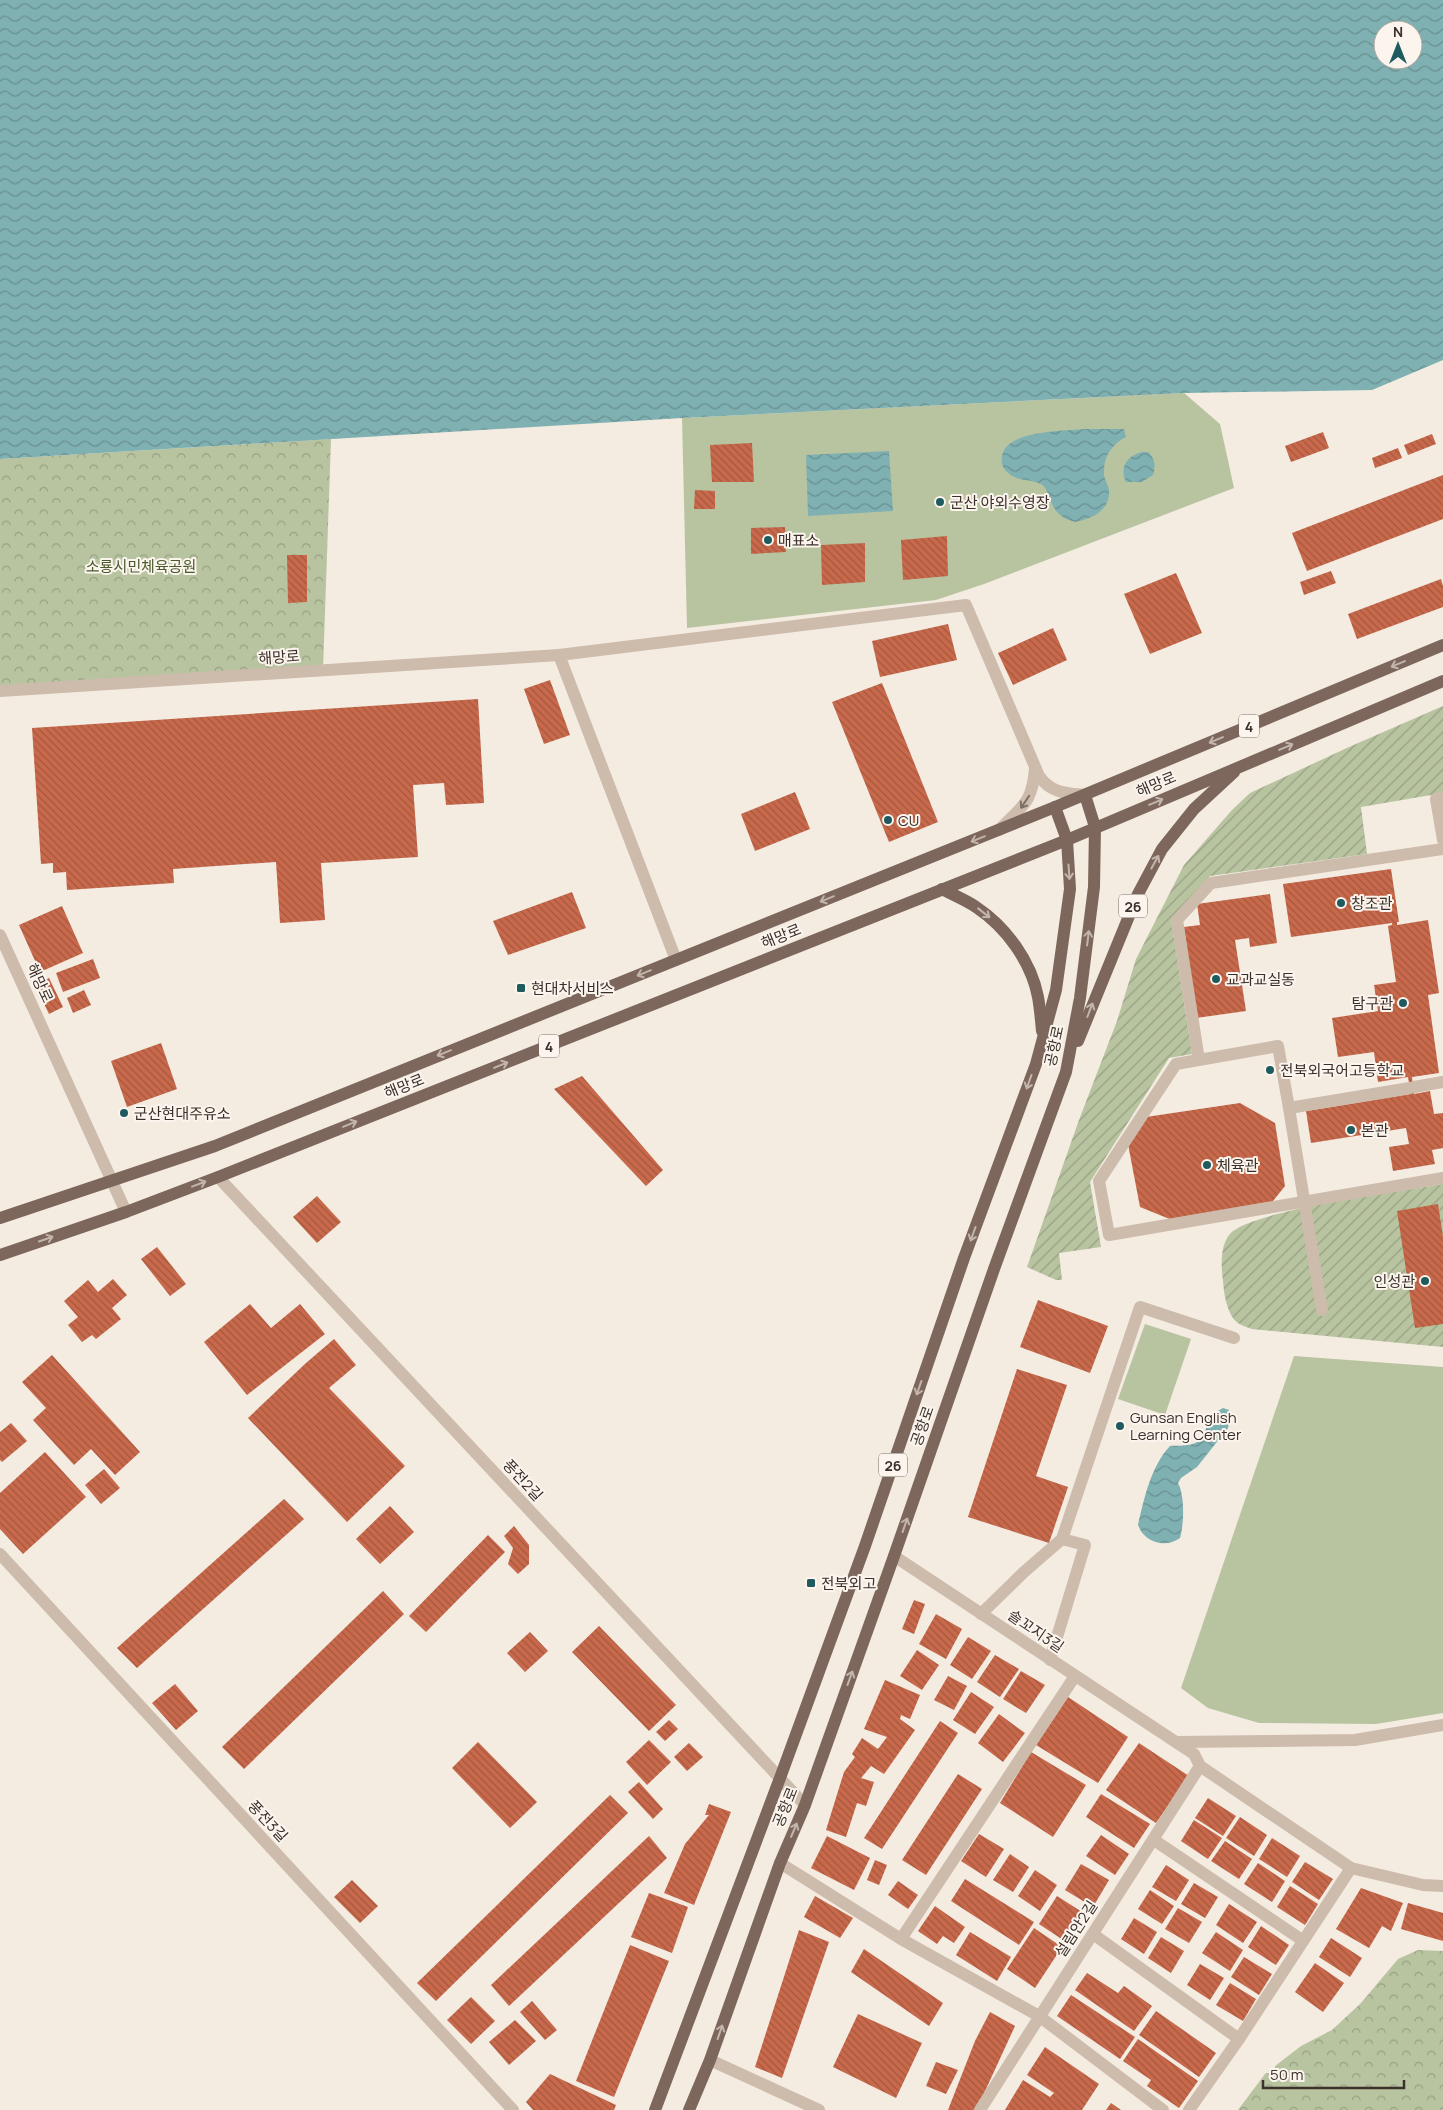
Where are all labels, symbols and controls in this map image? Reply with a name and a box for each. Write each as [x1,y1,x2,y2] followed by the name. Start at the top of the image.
[1373,20,1423,70] north arrow
[1393,22,1403,41] text: N
[950,492,1050,513] place label: 군산 야외수영장
[934,496,946,508] marker: 군산 야외수영장
[778,530,820,551] place label: 매표소
[762,534,774,546] marker: 매표소
[86,556,196,577] park label: 소룡시민체육공원
[258,645,300,669] street label: 해망로
[1391,660,1406,669] one-way arrow
[1239,714,1259,738] road number: 4
[1209,736,1224,746] one-way arrow
[1278,741,1293,751] one-way arrow
[1133,766,1179,802] street label: 해망로
[1020,795,1030,809] one-way arrow
[1148,796,1163,806] one-way arrow
[898,810,919,831] place label: CU
[882,814,894,826] marker: CU
[971,834,986,844] one-way arrow
[1151,855,1161,870] one-way arrow
[1064,863,1073,879] one-way arrow
[1351,893,1393,914] place label: 창조관
[1119,894,1147,918] road number: 26
[820,895,835,905] one-way arrow
[1335,897,1347,909] marker: 창조관
[977,908,990,919] one-way arrow
[758,919,804,953] street label: 해망로
[1083,930,1093,946] one-way arrow
[22,960,58,1006] street label: 해망로
[637,969,652,978] one-way arrow
[1226,969,1295,990] place label: 교과교실동
[1210,973,1222,985] marker: 교과교실동
[531,978,614,999] place label: 현대차서비스
[515,982,527,994] marker: 현대차서비스
[1352,993,1393,1014] place label: 탐구관
[1397,997,1409,1009] marker: 탐구관
[1086,1003,1095,1018] one-way arrow
[1039,1024,1069,1068] street label: 공항로
[539,1034,559,1058] road number: 4
[437,1049,452,1059] one-way arrow
[493,1059,508,1069] one-way arrow
[1280,1060,1404,1081] place label: 전북외국어고등학교
[1264,1064,1276,1076] marker: 전북외국어고등학교
[381,1069,427,1103] street label: 해망로
[1024,1073,1033,1089] one-way arrow
[134,1103,231,1124] place label: 군산현대주유소
[118,1107,130,1119] marker: 군산현대주유소
[342,1119,357,1129] one-way arrow
[1361,1120,1389,1141] place label: 본관
[1345,1124,1357,1136] marker: 본관
[1217,1155,1259,1176] place label: 체육관
[1201,1159,1213,1171] marker: 체육관
[191,1179,206,1188] one-way arrow
[968,1226,977,1241] one-way arrow
[38,1234,53,1243] one-way arrow
[1374,1271,1415,1292] place label: 인성관
[1419,1275,1431,1287] marker: 인성관
[914,1379,924,1395] one-way arrow
[905,1403,939,1449] street label: 공항로
[1130,1407,1242,1445] place label: Gunsan English Learning Center
[1114,1420,1126,1432] marker: Gunsan English Learning Center
[879,1454,907,1476] road number: 26
[498,1455,548,1505] street label: 풍전2길
[901,1518,910,1533] one-way arrow
[821,1573,876,1594] place label: 전북외고
[805,1577,817,1589] marker: 전북외고
[1004,1605,1068,1657] street label: 솔꼬지3길
[846,1671,855,1686] one-way arrow
[768,1784,802,1830] street label: 공항로
[243,1796,293,1846] street label: 풍전3길
[789,1823,799,1838] one-way arrow
[1050,1897,1102,1961] street label: 설림안2길
[716,2025,725,2040] one-way arrow
[1263,2058,1404,2090] scale bar
[1270,2064,1304,2085] text: 50 m

